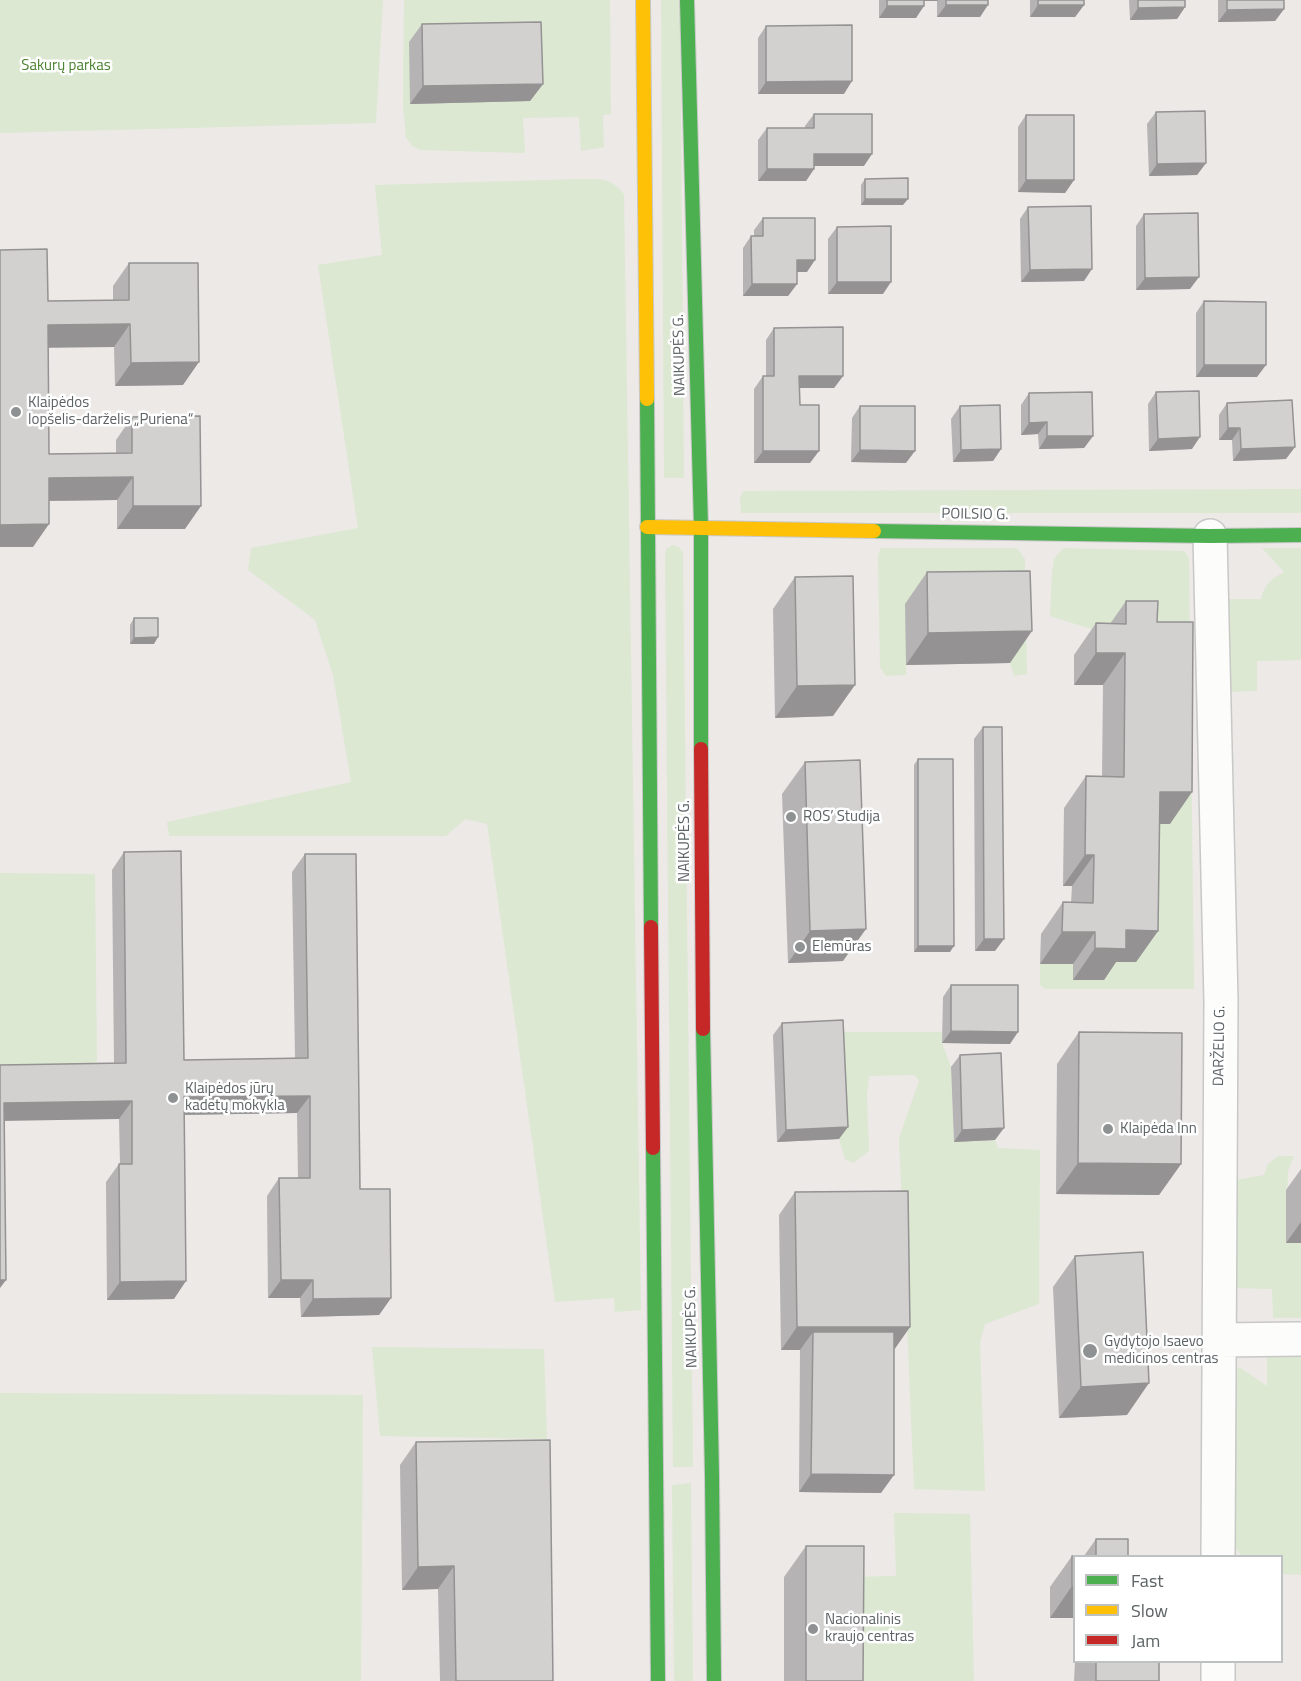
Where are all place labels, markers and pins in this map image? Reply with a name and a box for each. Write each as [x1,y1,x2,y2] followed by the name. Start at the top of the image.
[28,394,193,429] place label: Klaipėdos lopšelis-darželis „Puriena“
[9,405,23,419] marker: Klaipėdos lopšelis-darželis „Puriena“
[803,808,880,826] place label: ROS’ Studija
[784,810,798,824] marker: ROS’ Studija
[812,938,872,956] place label: Elemūras
[793,940,807,954] marker: Elemūras
[185,1080,285,1115] place label: Klaipėdos jūrų kadetų mokykla
[166,1091,180,1105] marker: Klaipėdos jūrų kadetų mokykla
[1120,1120,1197,1138] place label: Klaipėda Inn
[1101,1122,1115,1136] marker: Klaipėda Inn
[1104,1333,1218,1368] place label: Gydytojo Isaevo medicinos centras
[1081,1342,1099,1360] marker: Gydytojo Isaevo medicinos centras
[825,1611,914,1646] place label: Nacionalinis kraujo centras
[806,1622,820,1636] marker: Nacionalinis kraujo centras

